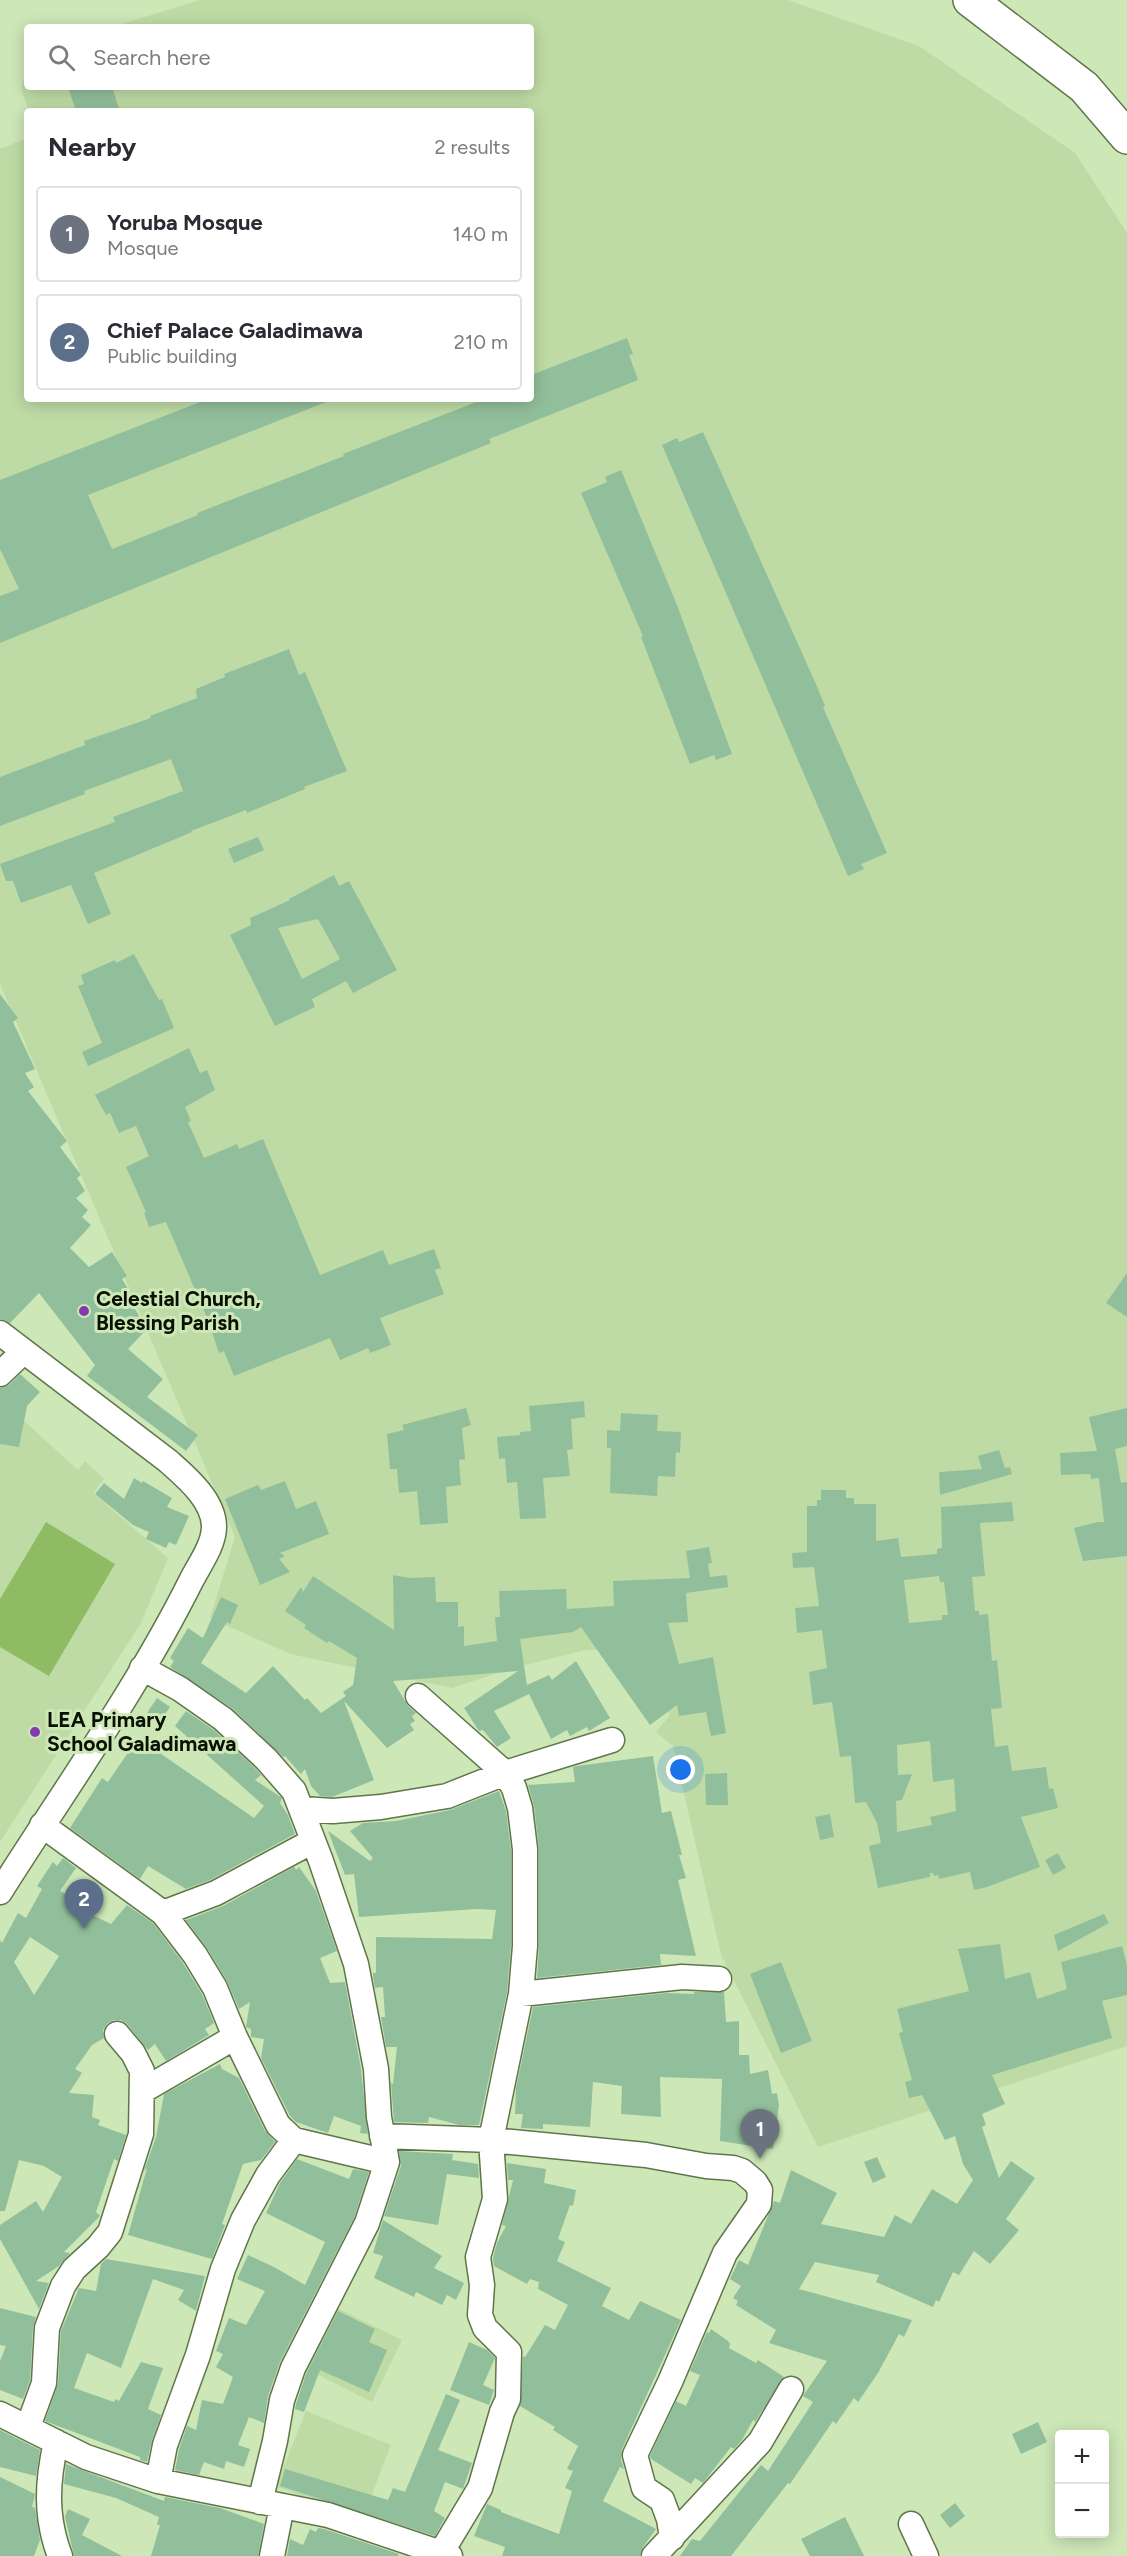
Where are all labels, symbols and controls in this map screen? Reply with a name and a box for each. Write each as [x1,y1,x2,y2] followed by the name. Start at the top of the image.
[24,24,534,90] search box
[45,41,78,74] icon: search
[93,44,211,71] text: Search here
[48,131,136,163] text: Nearby
[434,135,510,159] text: 2 results
[107,209,263,236] text: Yoruba Mosque
[65,222,74,246] text: 1
[453,222,508,246] text: 140 m
[107,236,178,260] text: Mosque
[107,317,363,344] text: Chief Palace Galadimawa
[64,330,75,354] text: 2
[454,330,508,354] text: 210 m
[107,344,237,368] text: Public building
[96,1286,261,1335] place label: Celestial Church, Blessing Parish
[77,1304,91,1318] marker: Celestial Church, Blessing Parish
[47,1707,237,1756] place label: LEA Primary School Galadimawa
[28,1725,42,1739] marker: LEA Primary School Galadimawa
[666,1755,695,1784] your location
[64,1880,104,1929] pin: 2
[740,2110,780,2159] pin: 1
[1055,2430,1109,2538] map controls
[1055,2430,1109,2484] button: +
[1055,2484,1109,2538] button: −

